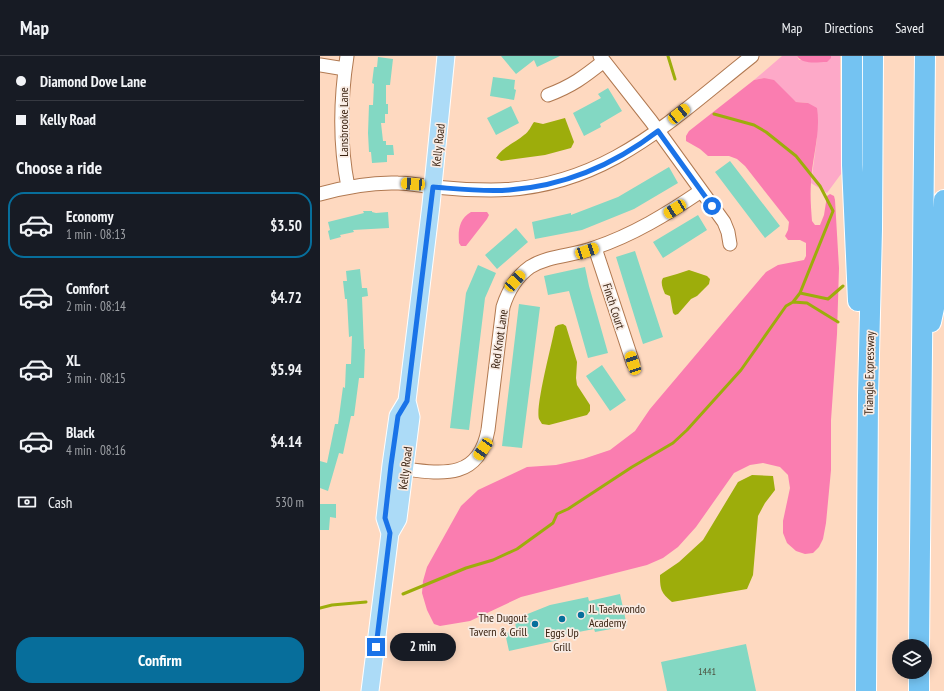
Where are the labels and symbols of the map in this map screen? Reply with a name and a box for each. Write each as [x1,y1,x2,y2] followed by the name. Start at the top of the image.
[336,87,351,157] street label: Lansbrooke Lane
[666,102,692,126] car
[428,123,448,167] street label: Kelly Road
[401,177,425,191] car
[703,197,721,215] route start
[662,198,688,220] car
[574,241,600,261] car
[503,268,527,294] car
[600,281,629,331] street label: Finch Court
[487,308,511,370] street label: Red Knot Lane
[861,330,877,415] street label: Triangle Expressway
[624,350,642,376] car
[471,436,495,462] car
[395,446,415,490] street label: Kelly Road
[588,601,645,630] place label: JL Taekwondo Academy
[469,610,528,639] place label: The Dugout Tavern & Grill
[576,610,586,620] marker: JL Taekwondo Academy
[557,614,567,624] marker: Eggs Up Grill
[530,619,540,629] marker: The Dugout Tavern & Grill
[545,625,579,654] place label: Eggs Up Grill
[390,633,456,661] callout: 2 min
[367,638,385,656] route end
[698,665,716,678] house number: 1441

